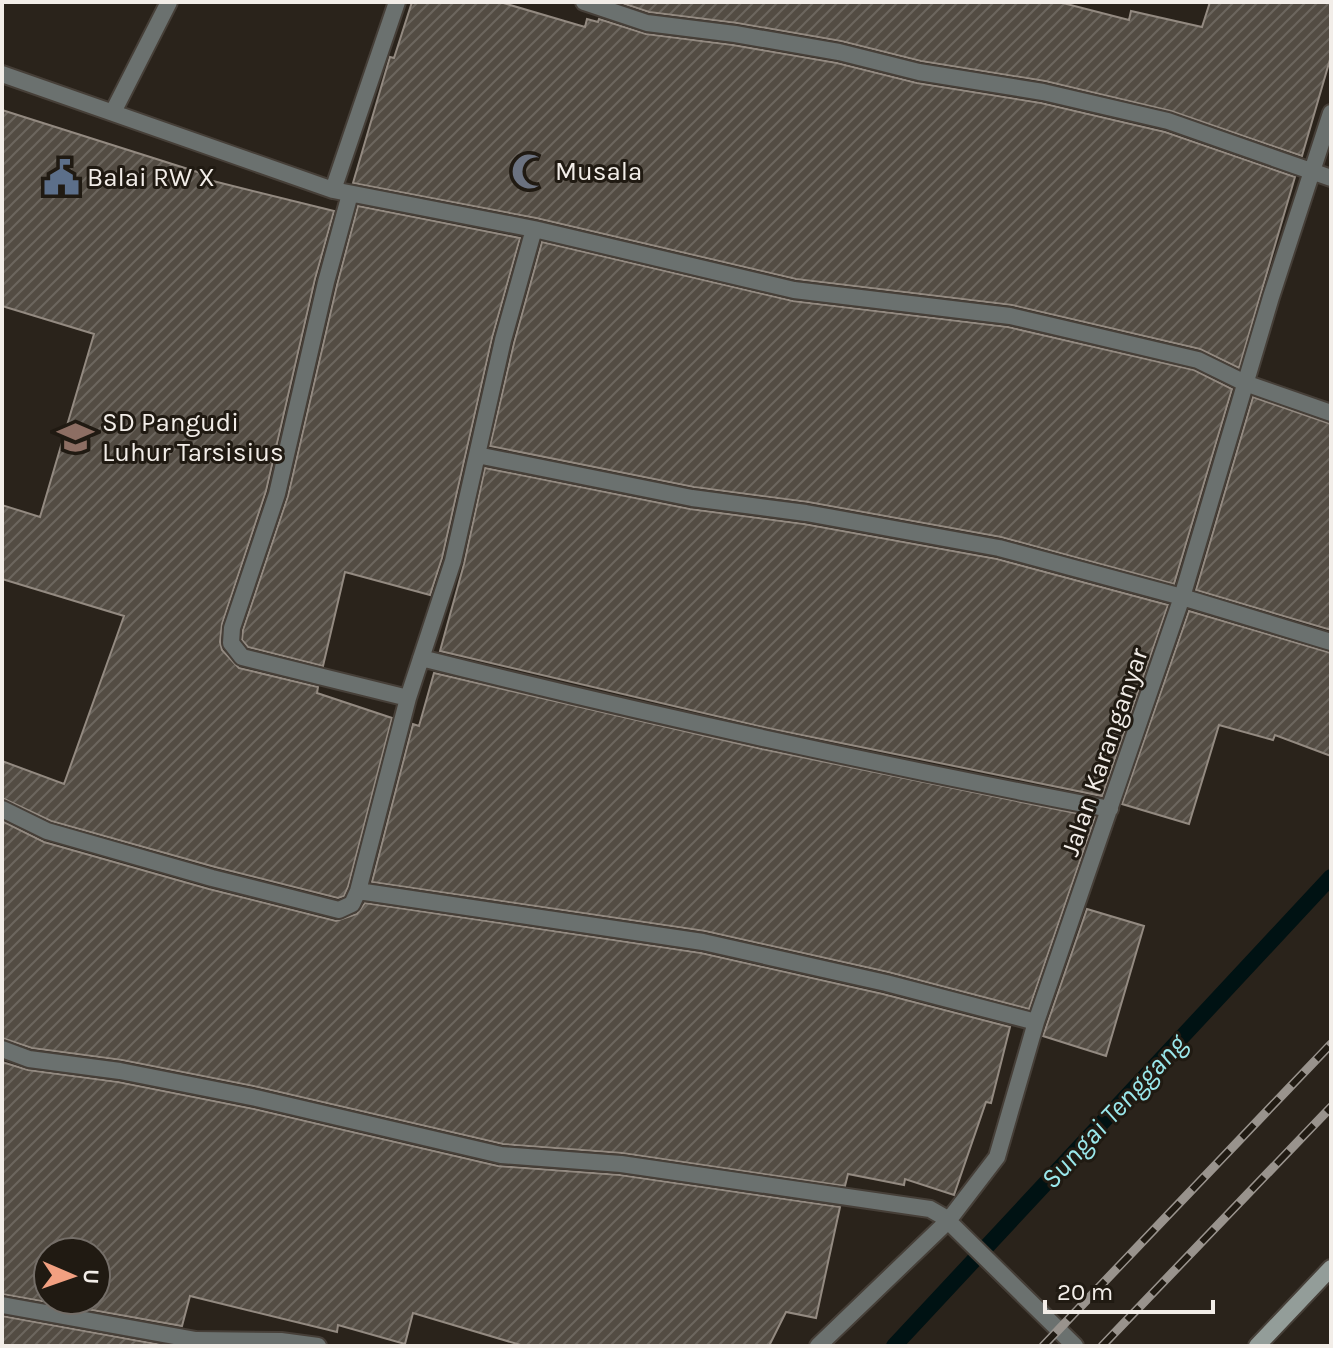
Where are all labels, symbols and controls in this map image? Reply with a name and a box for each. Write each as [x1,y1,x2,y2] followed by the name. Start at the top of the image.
[510,152,548,190] mosque icon: Musala
[555,156,642,187] place label: Musala
[42,158,80,196] public building icon: Balai RW X
[87,162,215,193] place label: Balai RW X
[102,407,284,468] place label: SD Pangudi Luhur Tarsisius
[57,418,95,456] school or university icon: SD Pangudi Luhur Tarsisius
[1054,643,1155,860] street label: Jalan Karanganyar
[1034,1026,1194,1195] water label: Sungai Tenggang
[32,1236,112,1316] north arrow
[1045,1264,1213,1314] scale bar
[78,1269,104,1285] text: U
[1057,1278,1113,1306] text: 20 m

